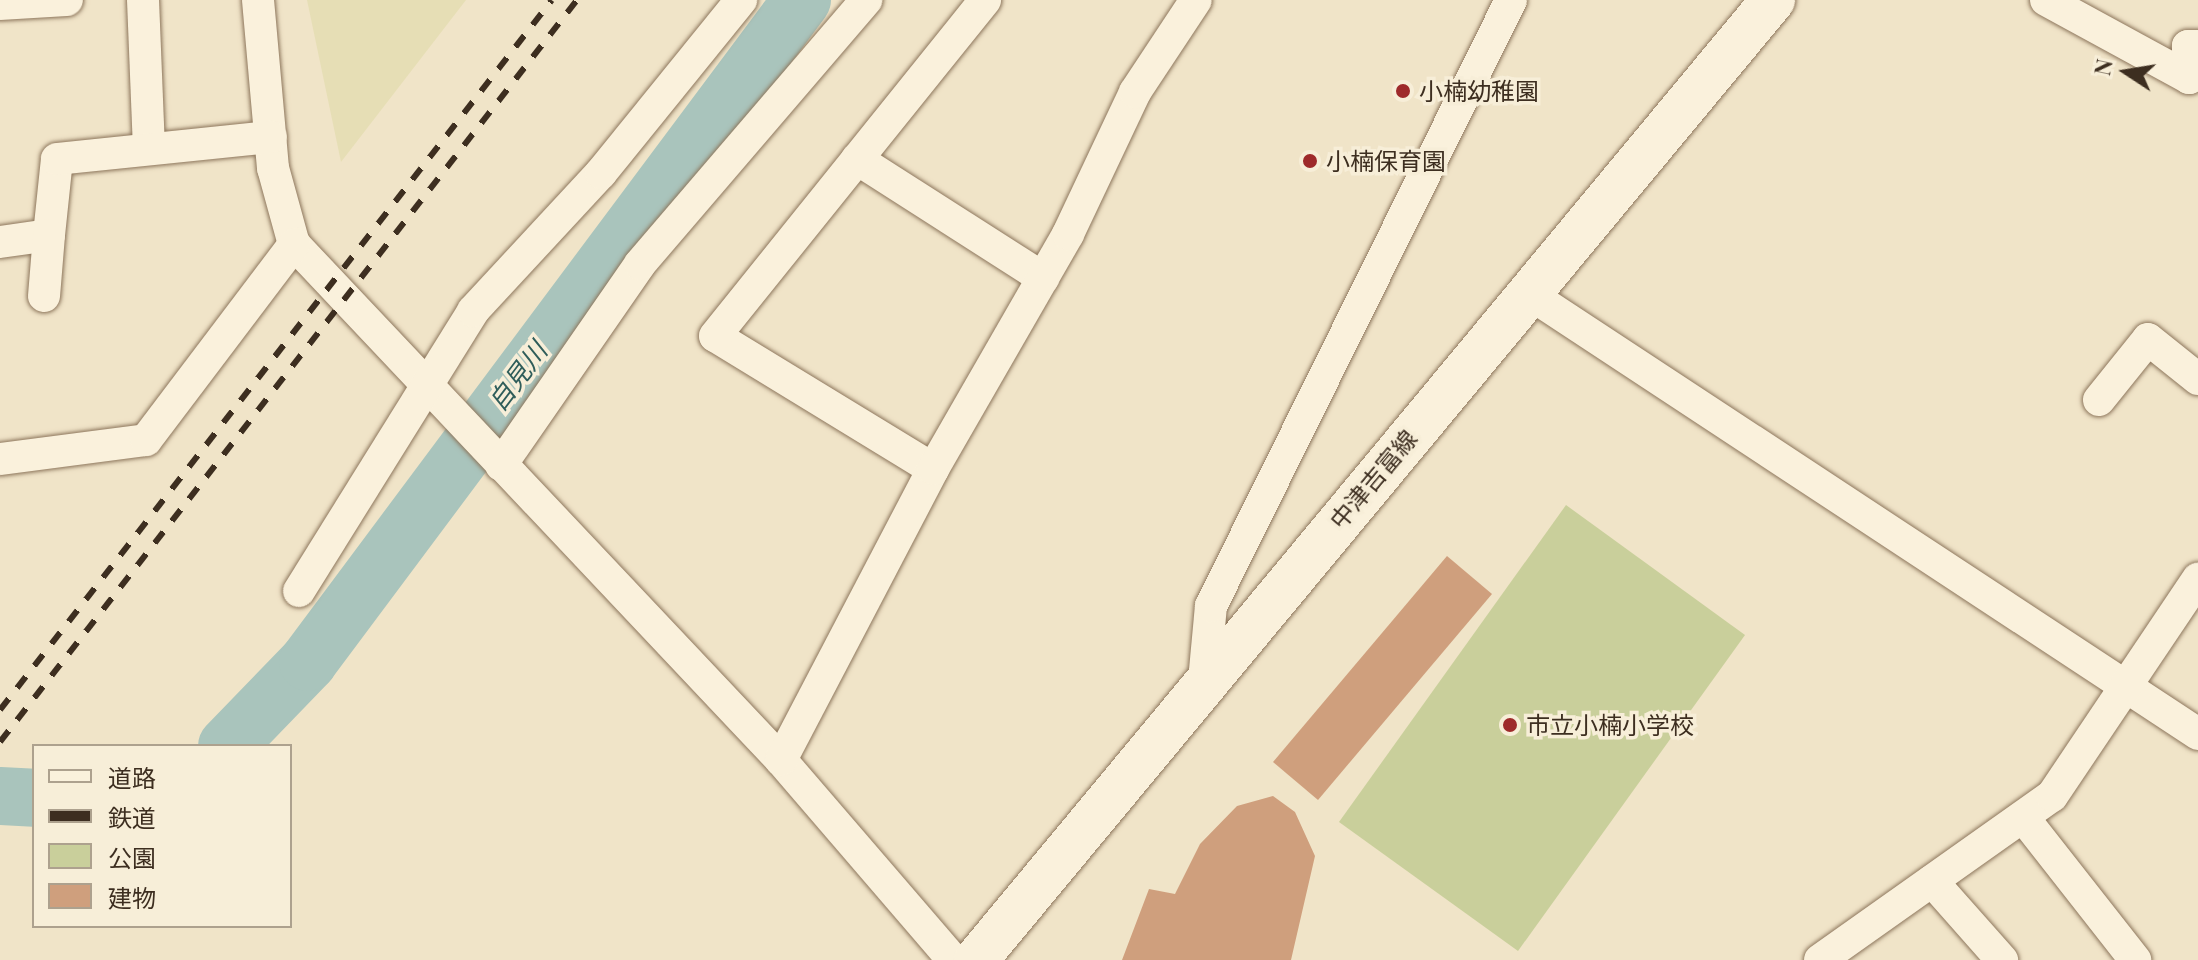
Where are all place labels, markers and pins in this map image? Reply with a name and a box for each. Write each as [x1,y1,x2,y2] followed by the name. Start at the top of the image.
[1419,77,1539,105] place label: 小楠幼稚園
[1394,82,1412,100] marker: 小楠幼稚園
[1326,147,1446,175] place label: 小楠保育園
[1301,152,1319,170] marker: 小楠保育園
[1526,711,1694,739] place label: 市立小楠小学校
[1501,716,1519,734] marker: 市立小楠小学校

